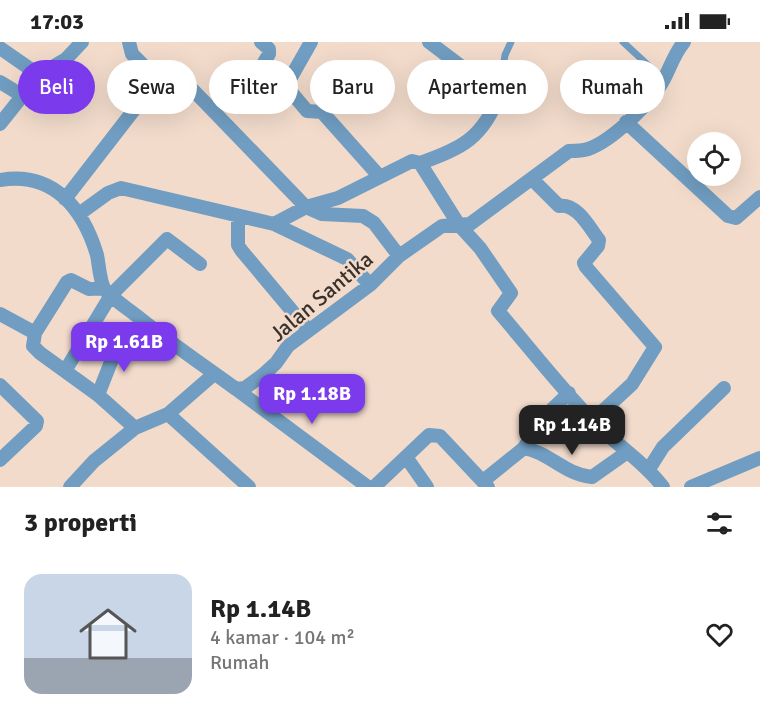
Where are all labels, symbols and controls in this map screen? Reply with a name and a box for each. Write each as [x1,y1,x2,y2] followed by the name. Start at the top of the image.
[30,8,84,35] text: 17:03
[18,60,95,114] chip: Beli
[107,60,197,114] chip: Sewa
[209,60,298,114] chip: Filter
[310,60,395,114] chip: Baru
[407,60,548,114] chip: Apartemen
[560,60,665,114] chip: Rumah
[687,132,741,186] map controls
[687,132,741,186] button: locate
[264,245,378,347] street label: Jalan Santika
[62,322,186,373] pin: Rp 1.61B
[85,329,163,354] text: Rp 1.61B
[250,374,374,425] pin: Rp 1.18B
[273,381,351,406] text: Rp 1.18B
[510,405,634,456] pin: Rp 1.14B
[533,412,611,437] text: Rp 1.14B
[24,507,137,539] text: 3 properti
[703,507,736,540] icon: filters
[210,593,311,625] text: Rp 1.14B
[72,598,144,670] icon: home
[703,618,736,651] icon: heart
[210,625,355,650] text: 4 kamar · 104 m²
[210,650,270,675] text: Rumah

